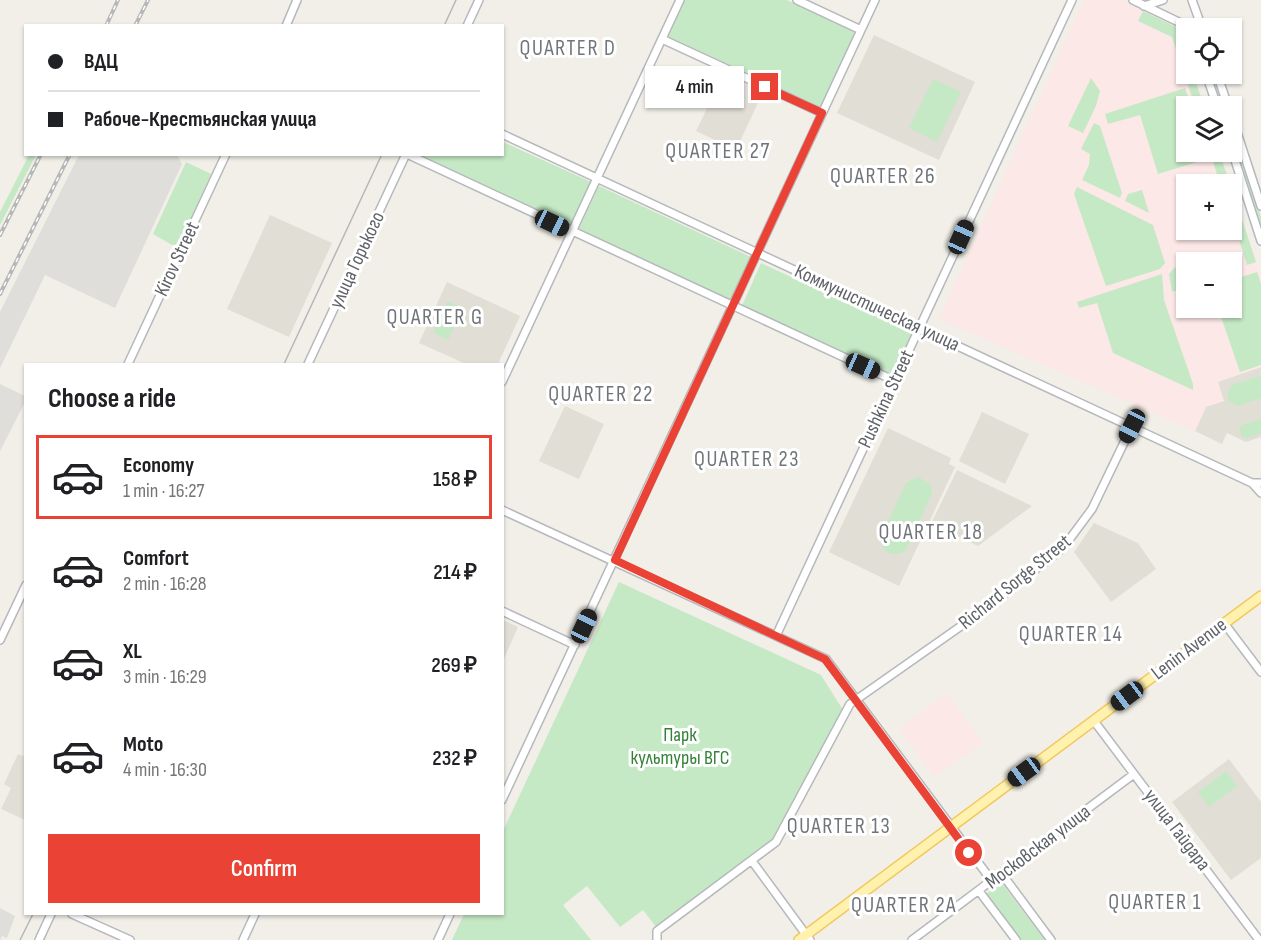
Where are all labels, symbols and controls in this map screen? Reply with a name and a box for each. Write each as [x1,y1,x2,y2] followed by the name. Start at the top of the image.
[1176,18,1242,318] map controls
[1176,18,1242,84] button: locate
[520,35,616,62] district label: QUARTER D
[84,48,118,75] text: ВДЦ
[645,66,744,108] callout: 4 min
[751,73,778,100] route end
[676,75,713,99] text: 4 min
[1176,96,1242,162] button: layers
[84,106,317,133] text: Рабоче-Крестьянская улица
[665,138,771,165] district label: QUARTER 27
[830,163,936,190] district label: QUARTER 26
[1176,174,1242,240] button: +
[532,207,572,239] car
[324,208,390,312] street label: улица Горького
[945,217,977,257] car
[149,218,205,300] street label: Kirov Street
[1176,252,1242,318] button: −
[791,259,963,357] street label: Коммунистическая улица
[386,304,484,331] district label: QUARTER G
[853,346,919,452] street label: Pushkina Street
[843,350,883,382] car
[548,381,654,408] district label: QUARTER 22
[48,383,176,415] text: Choose a ride
[1116,406,1148,446] car
[694,446,800,473] district label: QUARTER 23
[51,450,105,504] icon: car
[123,452,194,479] text: Economy
[433,466,477,493] text: 158 ₽
[123,479,204,503] text: 1 min · 16:27
[879,519,983,546] district label: QUARTER 18
[954,529,1076,635] street label: Richard Sorge Street
[51,543,105,597] icon: car
[123,545,189,572] text: Comfort
[433,559,477,586] text: 214 ₽
[123,572,206,596] text: 2 min · 16:28
[568,606,600,646] car
[1147,613,1231,685] street label: Lenin Avenue
[1019,621,1123,648] district label: QUARTER 14
[51,636,105,690] icon: car
[123,638,142,665] text: XL
[431,652,477,679] text: 269 ₽
[123,665,207,689] text: 3 min · 16:29
[1107,678,1147,714] car
[631,723,729,770] park label: Парк культуры ВГС
[51,729,105,783] icon: car
[123,731,163,758] text: Moto
[432,745,477,772] text: 232 ₽
[1004,754,1044,790] car
[123,758,207,782] text: 4 min · 16:30
[1138,784,1216,876] street label: улица Гайдара
[981,800,1095,894] street label: Московская улица
[787,813,891,840] district label: QUARTER 13
[48,834,480,903] button: Confirm
[955,839,982,866] route start
[1108,889,1202,916] district label: QUARTER 1
[851,892,957,919] district label: QUARTER 2A

